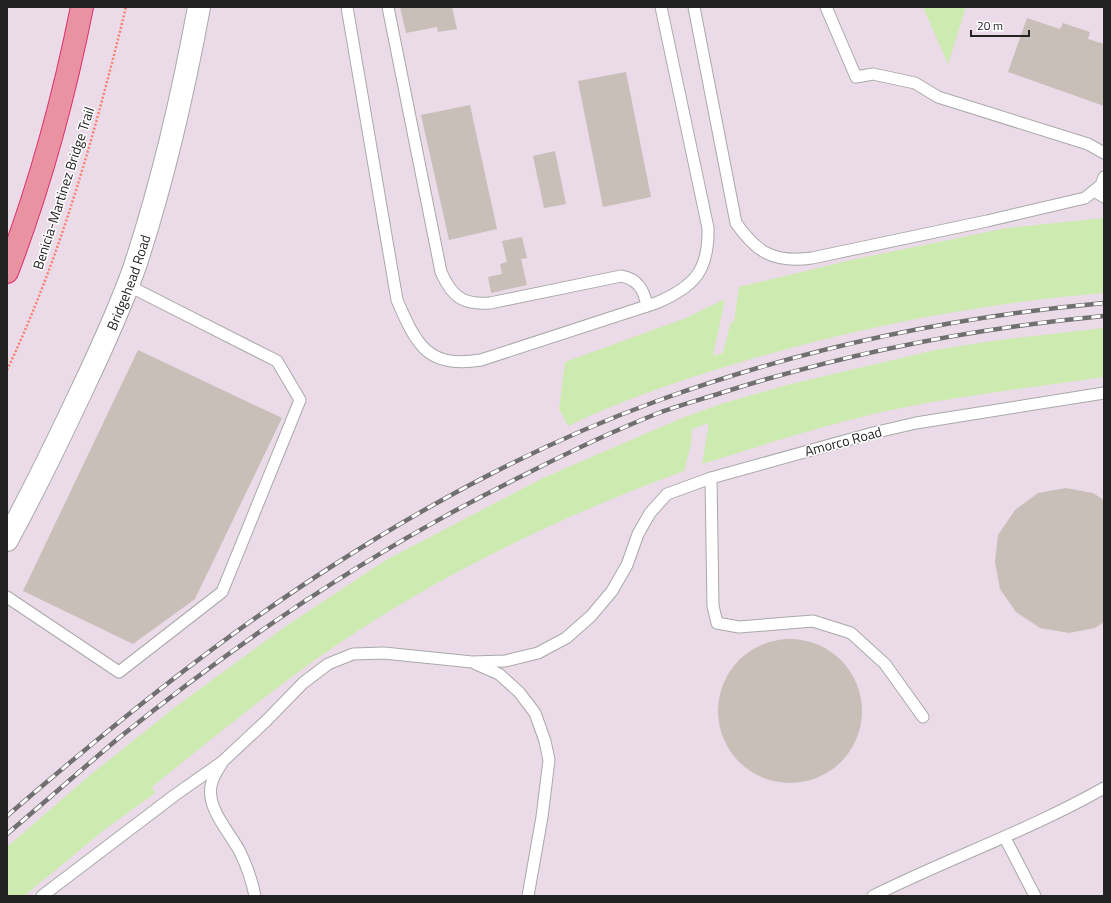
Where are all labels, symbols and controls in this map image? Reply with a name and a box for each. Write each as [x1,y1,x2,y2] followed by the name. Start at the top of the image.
[971,12,1029,38] scale bar
[977,16,1003,35] text: 20 m
[27,104,99,272] street label: Benicia-Martinez Bridge Trail
[100,232,155,333] street label: Bridgehead Road
[802,421,884,461] street label: Amorco Road

